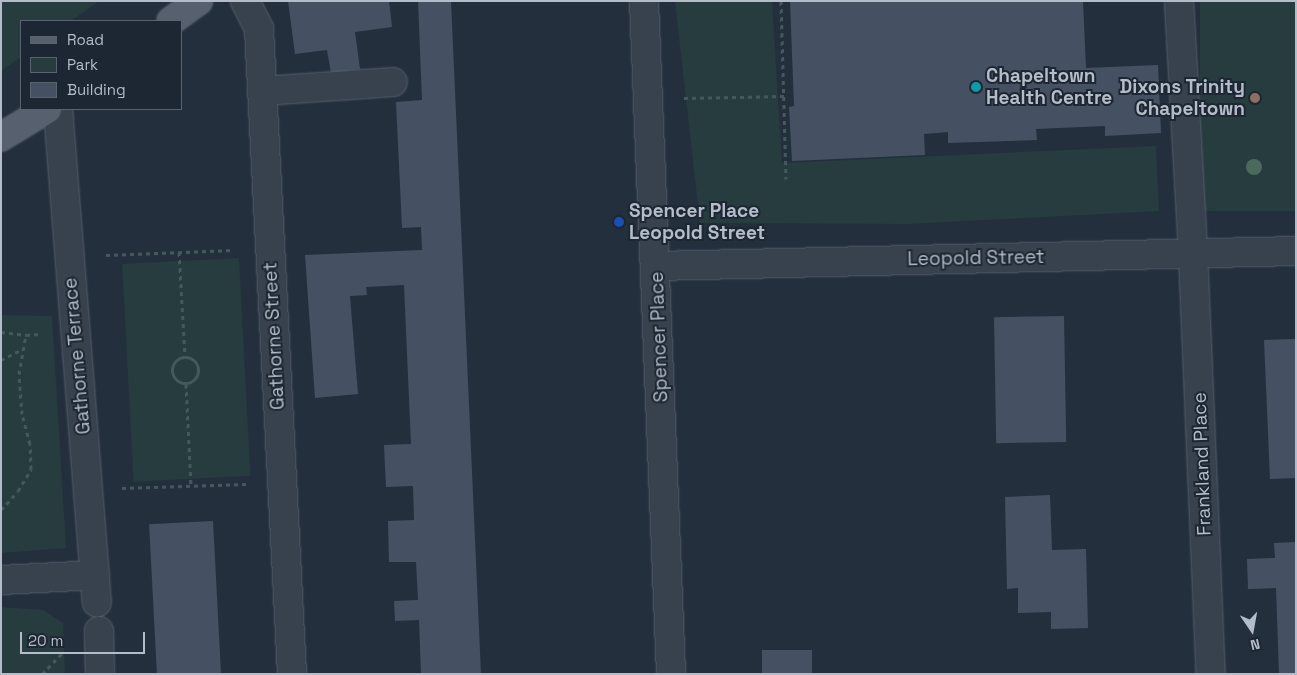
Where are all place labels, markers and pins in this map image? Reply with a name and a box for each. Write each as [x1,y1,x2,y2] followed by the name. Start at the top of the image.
[986,65,1112,109] place label: Chapeltown Health Centre
[1119,76,1245,120] place label: Dixons Trinity Chapeltown
[970,81,982,93] marker: Chapeltown Health Centre
[1249,92,1261,104] marker: Dixons Trinity Chapeltown
[629,200,765,244] place label: Spencer Place Leopold Street
[613,216,625,228] marker: Spencer Place Leopold Street

